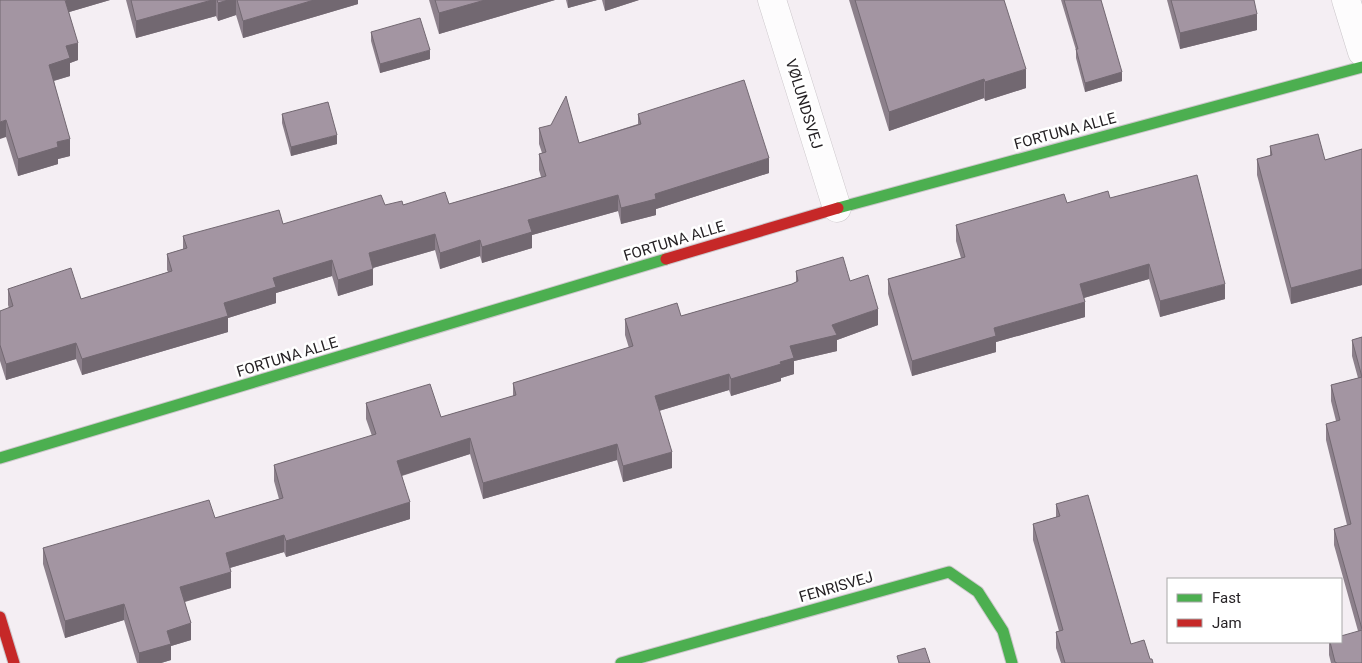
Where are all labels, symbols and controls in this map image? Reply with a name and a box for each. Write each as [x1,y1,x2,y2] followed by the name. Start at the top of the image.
[782,57,826,151] street label: VØLUNDSVEJ
[1012,109,1118,153] street label: FORTUNA ALLE
[621,217,727,265] street label: FORTUNA ALLE
[234,333,340,381] street label: FORTUNA ALLE
[797,568,875,606] street label: FENRISVEJ
[1167,578,1342,643] legend
[1212,589,1241,607] text: Fast
[1212,614,1242,632] text: Jam

